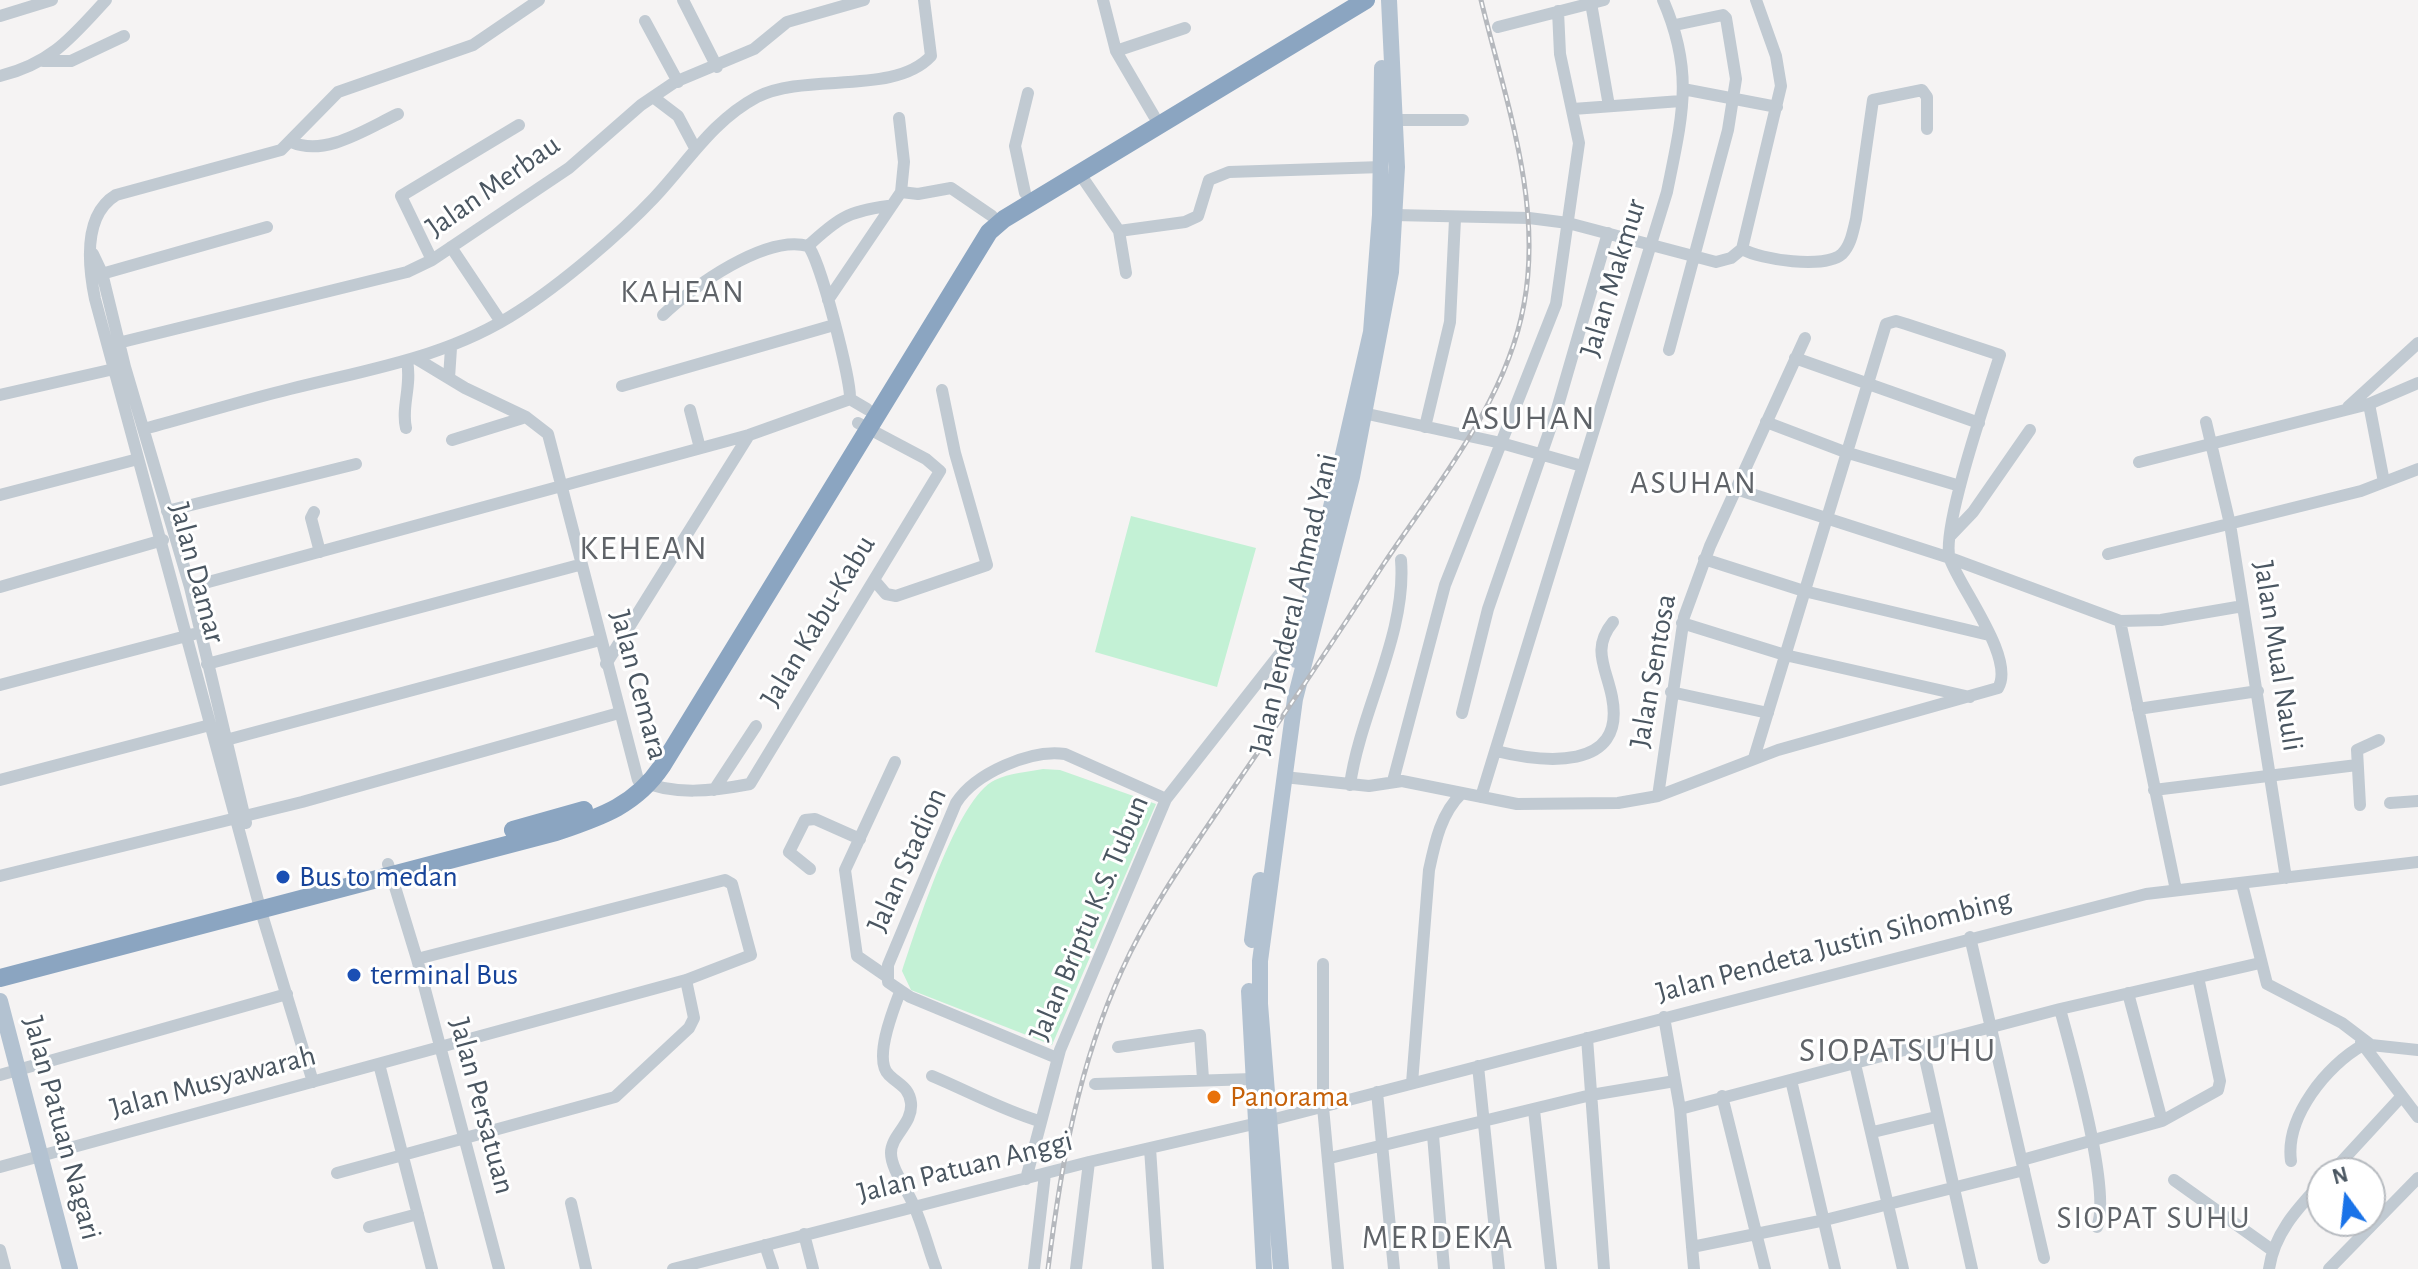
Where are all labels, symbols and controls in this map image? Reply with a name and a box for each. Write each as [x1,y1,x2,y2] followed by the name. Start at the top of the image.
[419,127,567,245] street label: Jalan Merbau
[1572,195,1654,361] street label: Jalan Makmur
[620,273,746,311] district label: KAHEAN
[1461,399,1597,439] district label: ASUHAN
[1242,450,1346,758] street label: Jalan Jenderal Ahmad Yani
[1630,464,1758,502] district label: ASUHAN
[161,499,233,647] street label: Jalan Damar
[579,529,709,569] district label: KEHEAN
[753,529,883,713] street label: Jalan Kabu-Kabu
[2245,558,2311,754] street label: Jalan Mual Nauli
[1622,591,1684,751] street label: Jalan Sentosa
[602,606,676,764] street label: Jalan Cemara
[859,782,955,938] street label: Jalan Stadion
[1021,790,1157,1046] street label: Jalan Briptu K.S. Tubun
[299,859,458,895] place label: Bus to medan
[274,868,292,886] marker: Bus to medan
[1652,881,2016,1011] street label: Jalan Pendeta Justin Sihombing
[370,957,518,993] place label: terminal Bus
[345,966,363,984] marker: terminal Bus
[15,1012,109,1244] street label: Jalan Patuan Nagari
[441,1014,523,1198] street label: Jalan Persatuan
[1799,1031,1997,1071] district label: SIOPATSUHU
[106,1037,320,1127] street label: Jalan Musyawarah
[1230,1079,1349,1115] place label: Panorama
[1205,1088,1223,1106] marker: Panorama
[854,1123,1076,1211] street label: Jalan Patuan Anggi
[2306,1157,2386,1237] north arrow
[2330,1163,2351,1188] text: N
[2056,1199,2252,1237] district label: SIOPAT SUHU
[1362,1218,1514,1258] district label: MERDEKA

